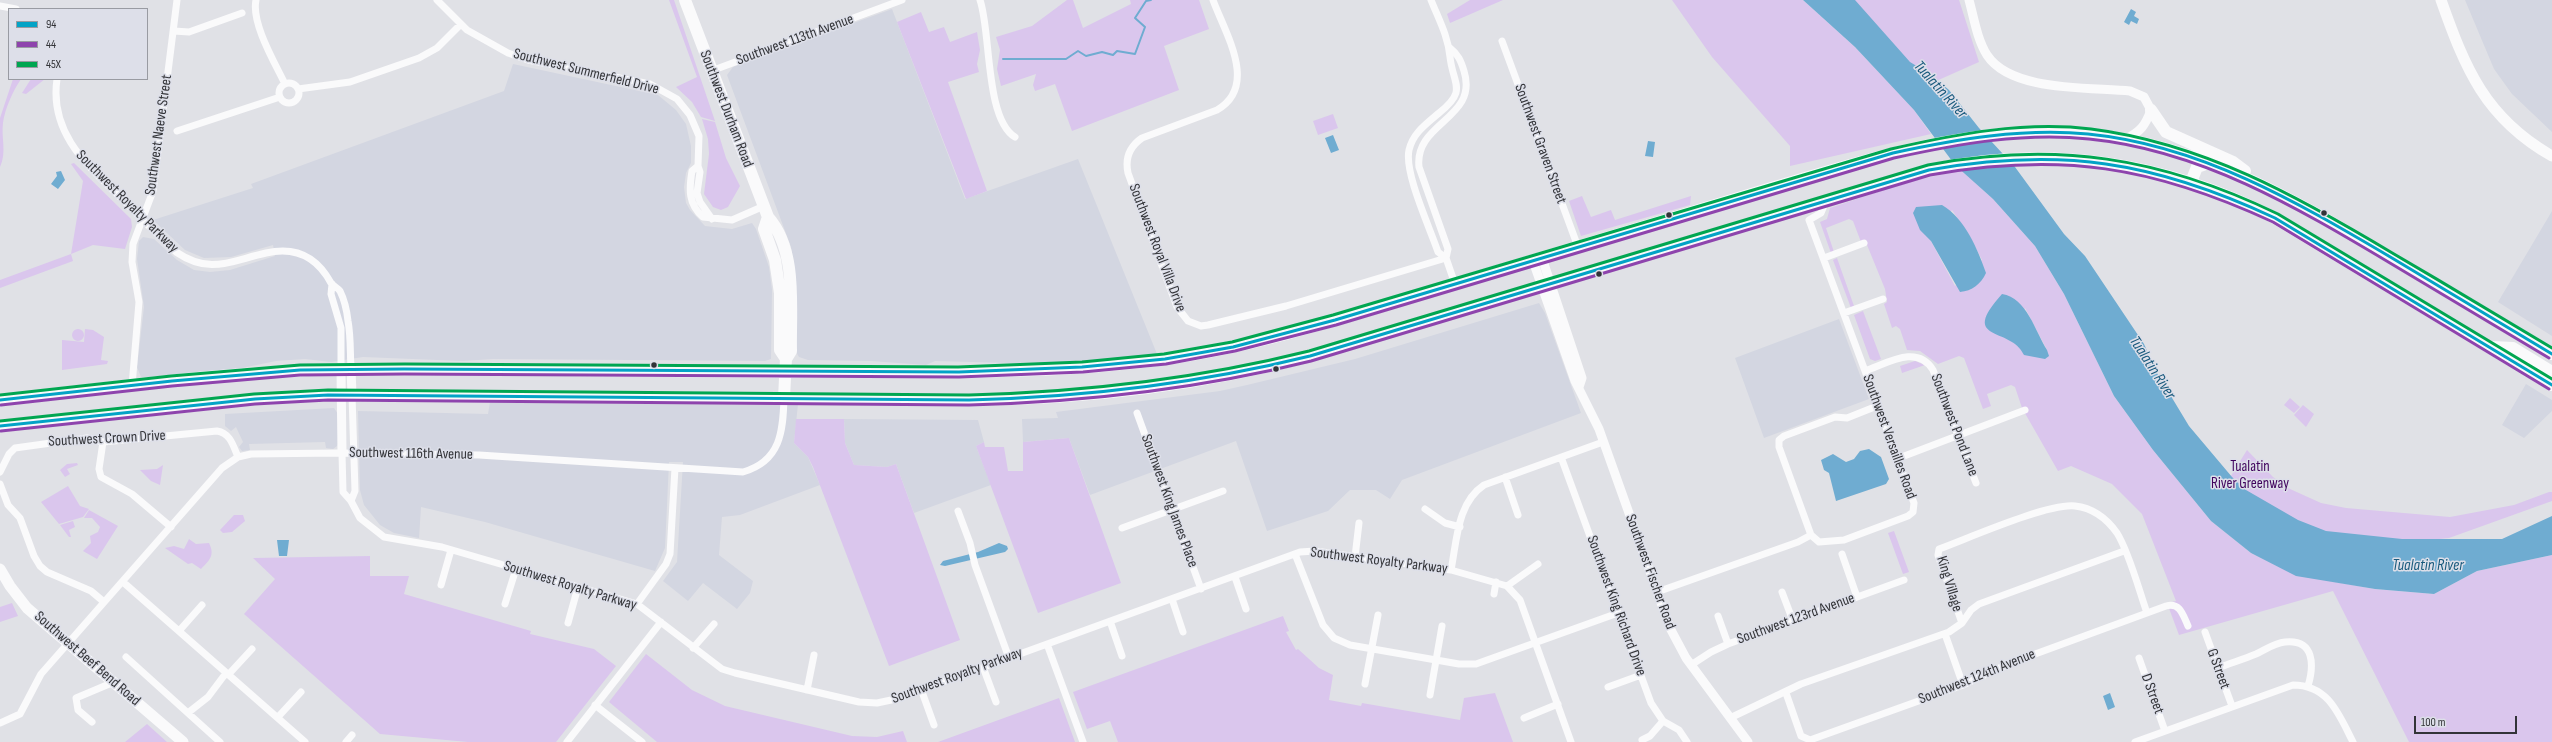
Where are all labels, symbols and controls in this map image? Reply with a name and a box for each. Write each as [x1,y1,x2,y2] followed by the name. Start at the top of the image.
[8,8,148,80] legend
[734,10,856,70] street label: Southwest 113th Avenue
[46,17,56,32] text: 94
[46,37,56,52] text: 44
[511,45,661,99] street label: Southwest Summerfield Drive
[695,48,757,170] street label: Southwest Durham Road
[46,57,61,72] text: 45X
[1909,57,1971,123] water label: Tualatin River
[142,73,176,197] street label: Southwest Naeve Street
[1510,82,1570,206] street label: Southwest Graven Street
[72,147,182,257] street label: Southwest Royalty Parkway
[1124,182,1190,314] street label: Southwest Royal Villa Drive
[2319,208,2329,218] unlabelled marker
[1664,210,1674,220] unlabelled marker
[1594,269,1604,279] unlabelled marker
[2125,333,2179,403] water label: Tualatin River
[649,360,659,370] unlabelled marker
[1271,364,1281,374] unlabelled marker
[1926,371,1982,479] street label: Southwest Pond Lane
[1858,372,1920,502] street label: Southwest Versailles Road
[48,427,166,451] street label: Southwest Crown Drive
[1137,432,1201,570] street label: Southwest King James Place
[349,444,473,464] street label: Southwest 116th Avenue
[2211,458,2289,493] park label: Tualatin River Greenway
[1621,512,1679,632] street label: Southwest Fischer Road
[1582,533,1650,679] street label: Southwest King Richard Drive
[1309,544,1449,578] street label: Southwest Royalty Parkway
[1932,554,1966,614] street label: King Village
[2392,556,2464,576] water label: Tualatin River
[501,557,639,615] street label: Southwest Royalty Parkway
[1735,589,1857,649] street label: Southwest 123rd Avenue
[30,608,144,710] street label: Southwest Beef Bend Road
[889,644,1025,708] street label: Southwest Royalty Parkway
[1916,645,2038,709] street label: Southwest 124th Avenue
[2202,646,2234,692] street label: G Street
[2136,671,2168,717] street label: D Street
[2416,708,2519,734] scale bar
[2421,715,2446,730] text: 100 m

